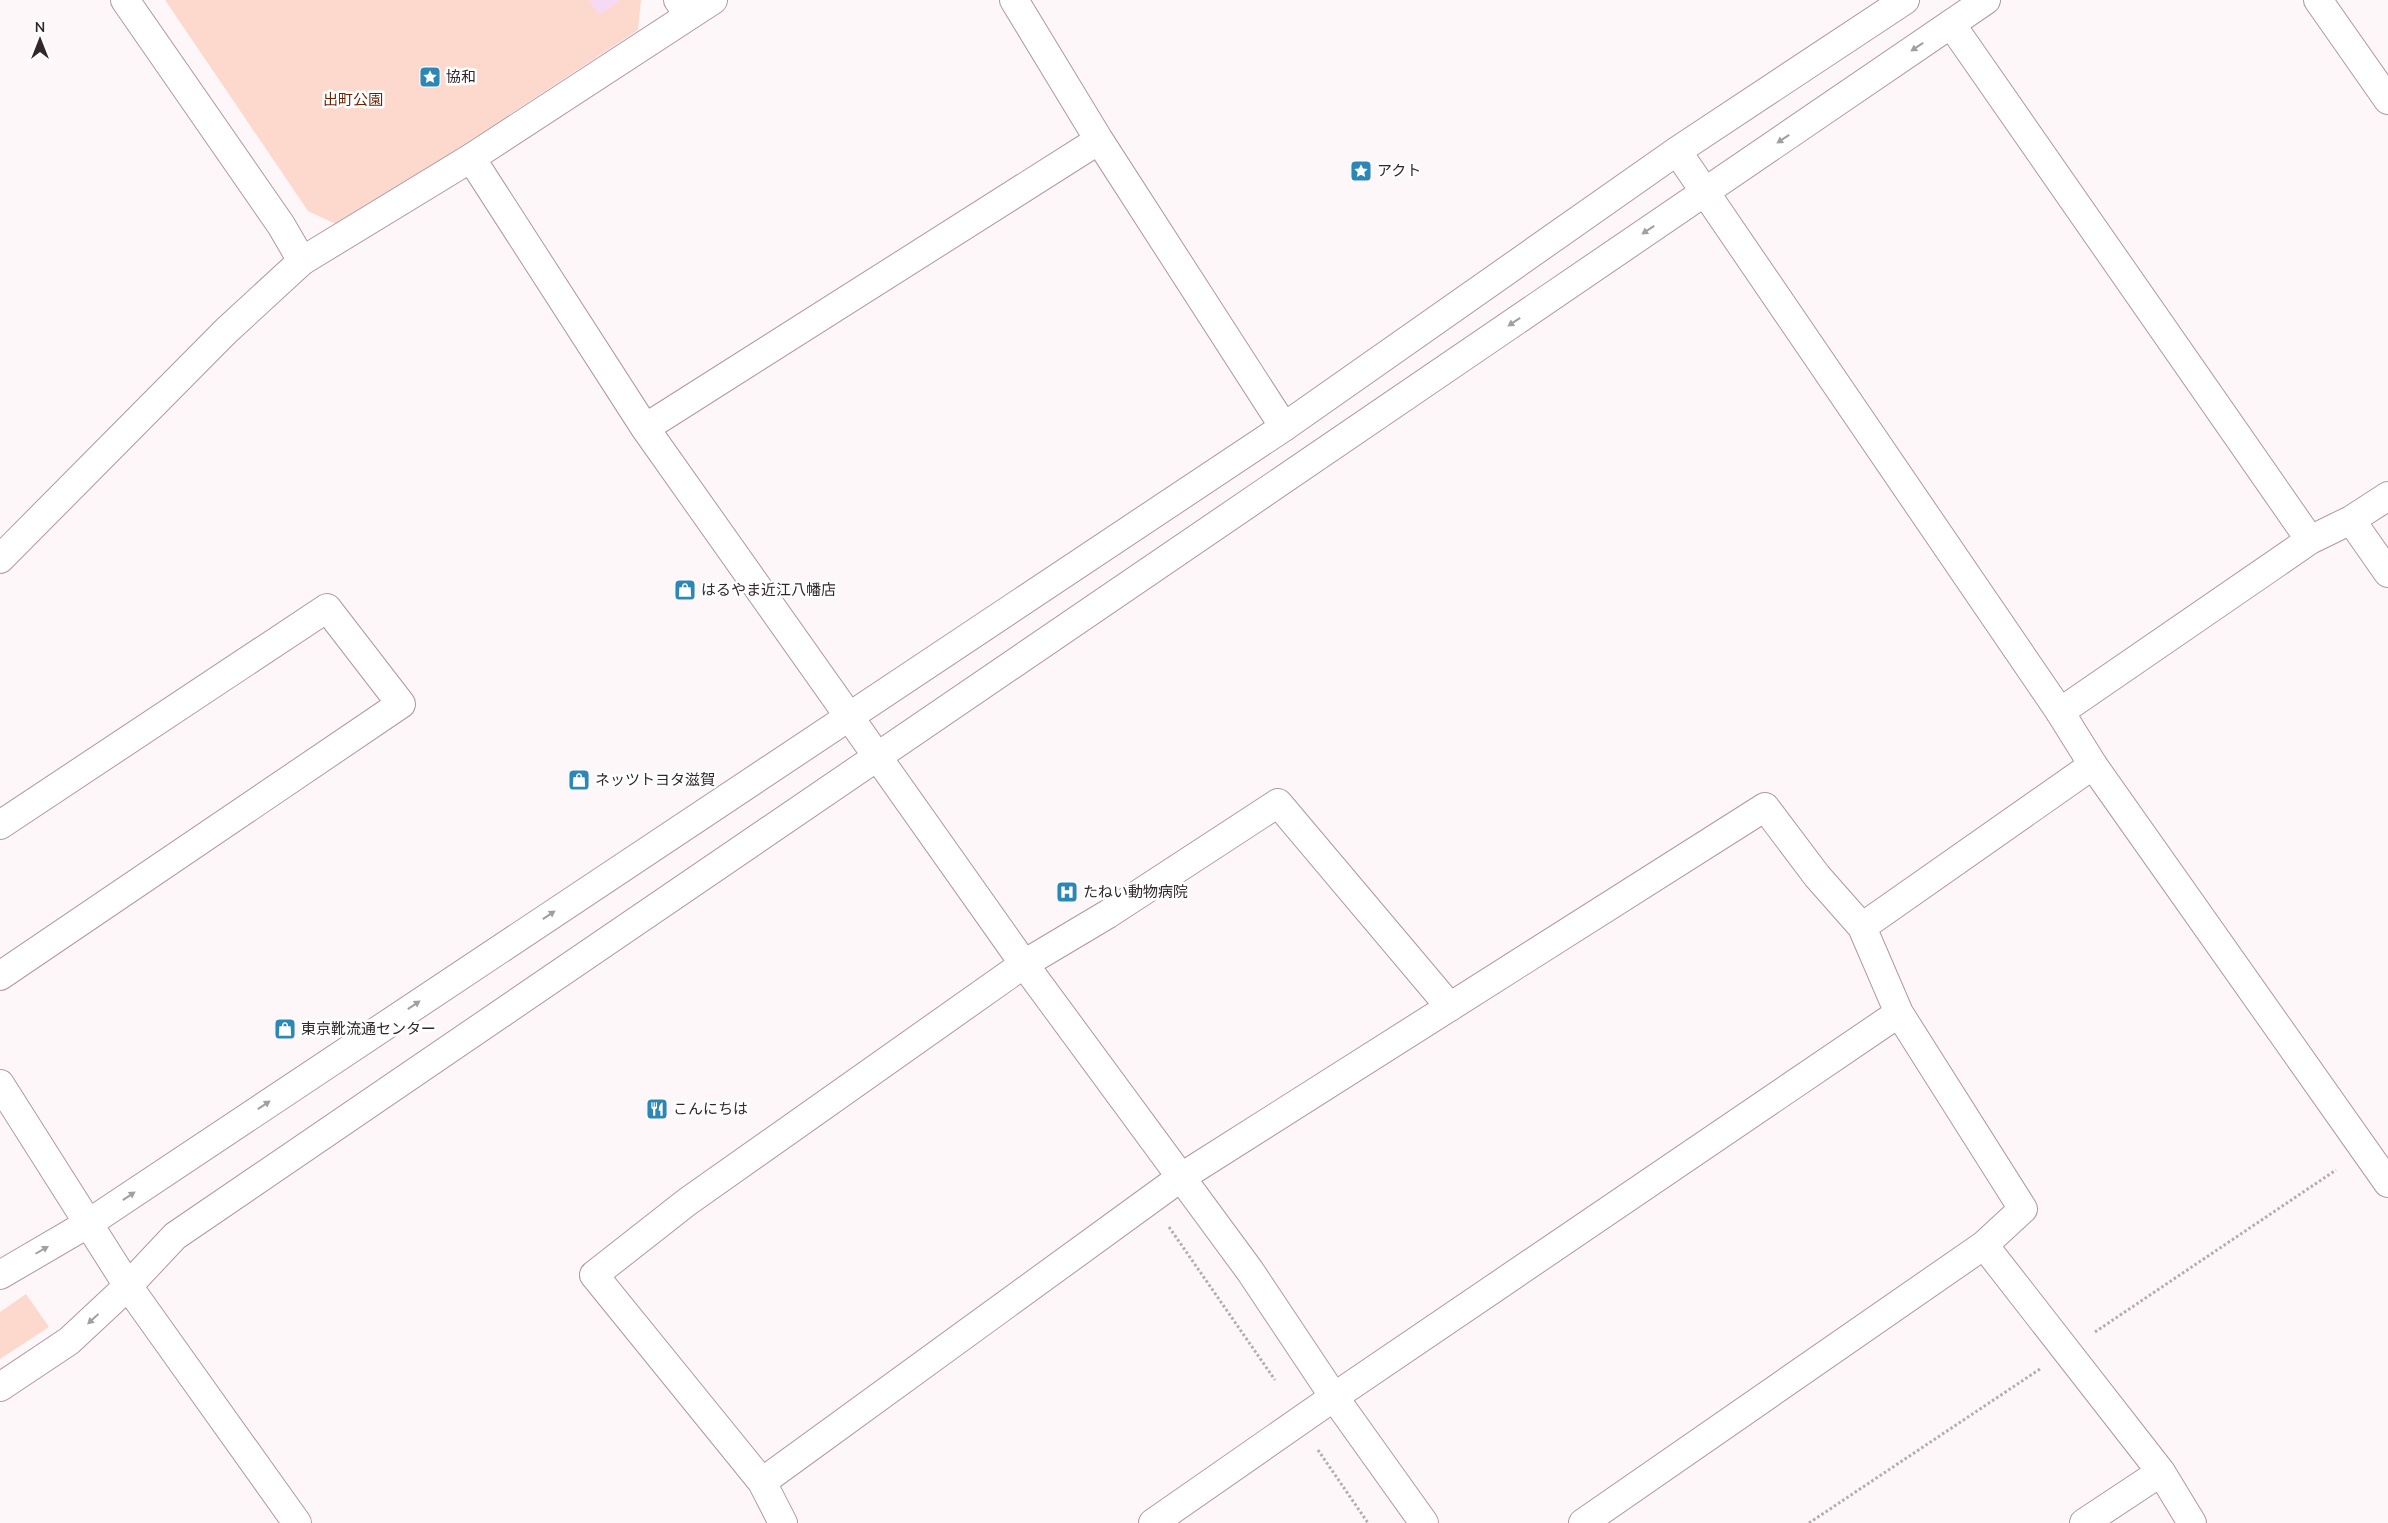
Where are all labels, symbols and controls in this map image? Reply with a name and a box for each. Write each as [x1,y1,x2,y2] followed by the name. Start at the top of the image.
[15,15,65,65] north arrow
[35,18,45,37] text: N
[1910,42,1924,52] one-way arrow
[418,65,442,89] place icon: 協和
[446,67,476,87] place label: 協和
[323,90,383,110] park label: 出町公園
[1776,134,1789,144] one-way arrow
[1349,159,1373,183] place icon: アクト
[1377,161,1421,181] place label: アクト
[1642,225,1655,235] one-way arrow
[1507,317,1521,327] one-way arrow
[673,578,697,602] shop icon: はるやま近江八幡店
[701,580,836,600] place label: はるやま近江八幡店
[567,768,591,792] shop icon: ネッツトヨタ滋賀
[595,770,715,790] place label: ネッツトヨタ滋賀
[1055,880,1079,904] hospital icon: たねい動物病院
[1083,882,1188,902] place label: たねい動物病院
[542,910,556,920] one-way arrow
[407,1000,421,1010] one-way arrow
[273,1017,297,1041] shop icon: 東京靴流通センター
[301,1019,436,1039] place label: 東京靴流通センター
[645,1097,669,1121] restaurant icon: こんにちは
[673,1099,748,1119] place label: こんにちは
[258,1100,271,1110] one-way arrow
[123,1191,136,1201] one-way arrow
[35,1245,49,1254] one-way arrow
[87,1313,99,1325] one-way arrow

